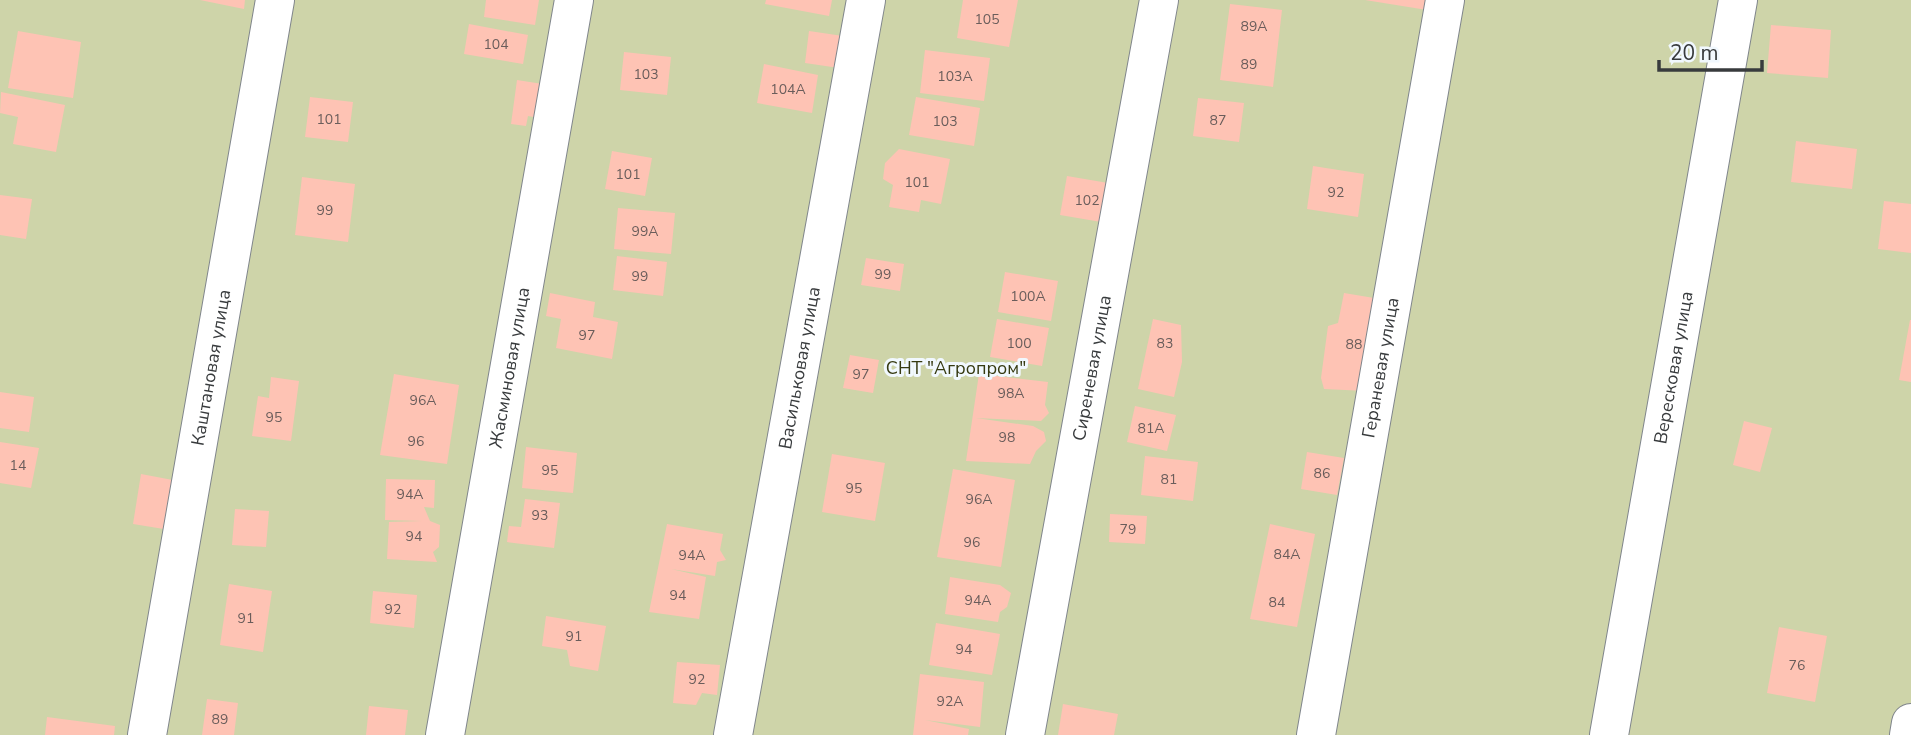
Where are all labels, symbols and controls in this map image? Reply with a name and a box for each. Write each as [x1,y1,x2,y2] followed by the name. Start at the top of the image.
[974,10,1000,29] house number: 105
[1240,17,1268,36] house number: 89А
[1659,28,1762,72] scale bar
[483,35,509,54] house number: 104
[1670,39,1719,67] text: 20 m
[1241,55,1257,74] house number: 89
[633,65,659,84] house number: 103
[937,67,973,86] house number: 103А
[770,80,806,99] house number: 104А
[316,110,342,129] house number: 101
[1210,111,1226,130] house number: 87
[932,112,958,131] house number: 103
[615,165,641,184] house number: 101
[904,173,930,192] house number: 101
[1328,183,1344,202] house number: 92
[1074,191,1100,210] house number: 102
[317,201,333,220] house number: 99
[631,222,659,241] house number: 99А
[875,265,891,284] house number: 99
[632,267,648,286] house number: 99
[484,285,535,450] street label: Жасминовая улица
[773,285,826,451] street label: Васильковая улица
[1010,287,1046,306] house number: 100А
[186,288,236,448] street label: Каштановая улица
[1648,289,1699,446] street label: Вересковая улица
[1067,293,1117,443] street label: Сиреневая улица
[1356,295,1405,440] street label: Гераневая улица
[579,326,595,345] house number: 97
[1006,334,1032,353] house number: 100
[1157,334,1173,353] house number: 83
[1346,335,1362,354] house number: 88
[886,356,1026,380] park label: СНТ "Агропром"
[853,365,869,384] house number: 97
[997,384,1025,403] house number: 98А
[409,391,437,410] house number: 96А
[266,408,282,427] house number: 95
[1137,419,1165,438] house number: 81А
[999,428,1015,447] house number: 98
[408,432,424,451] house number: 96
[10,456,26,475] house number: 14
[542,461,558,480] house number: 95
[1314,464,1330,483] house number: 86
[1161,470,1177,489] house number: 81
[846,479,862,498] house number: 95
[396,485,424,504] house number: 94А
[965,490,993,509] house number: 96А
[532,506,548,525] house number: 93
[1120,520,1136,539] house number: 79
[406,527,422,546] house number: 94
[964,533,980,552] house number: 96
[1273,545,1301,564] house number: 84А
[678,546,706,565] house number: 94А
[670,586,686,605] house number: 94
[964,591,992,610] house number: 94А
[1269,593,1285,612] house number: 84
[385,600,401,619] house number: 92
[238,609,254,628] house number: 91
[566,627,582,646] house number: 91
[956,640,972,659] house number: 94
[1789,656,1805,675] house number: 76
[689,670,705,689] house number: 92
[936,692,964,711] house number: 92А
[212,710,228,729] house number: 89

